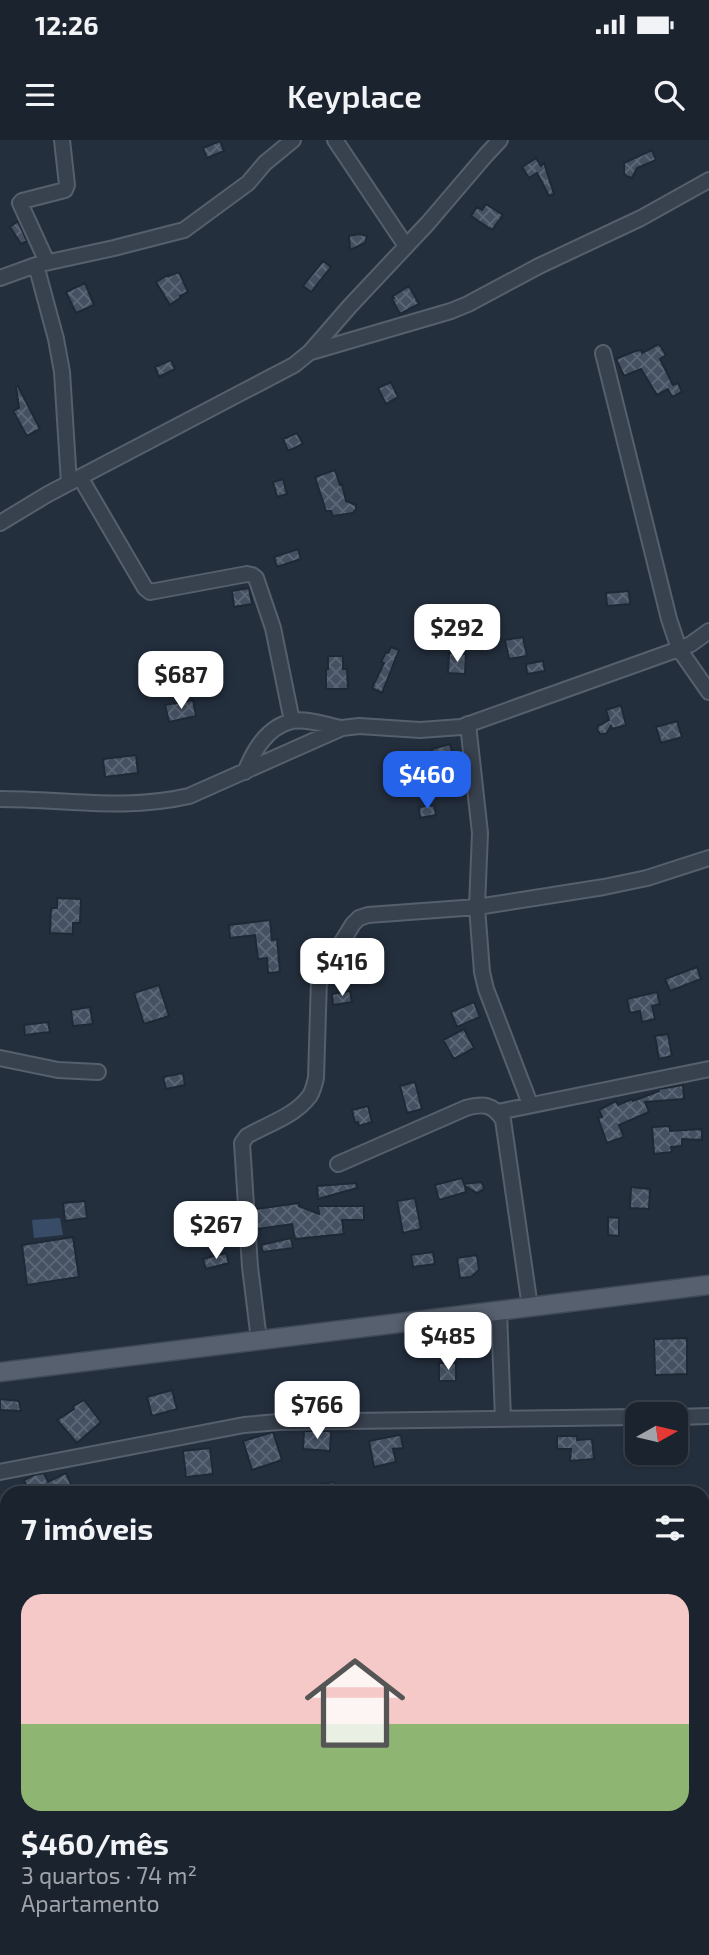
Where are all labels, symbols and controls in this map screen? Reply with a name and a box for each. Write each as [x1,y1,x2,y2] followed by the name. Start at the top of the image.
[35,9,98,40] text: 12:26
[21,76,59,114] icon: menu
[287,76,422,114] text: Keyplace
[650,76,688,114] icon: search
[416,604,498,664] pin: $292
[430,613,484,641] text: $292
[140,652,222,711] pin: $687
[154,660,208,688] text: $687
[386,752,468,811] pin: $460
[399,760,455,788] text: $460
[301,938,383,998] pin: $416
[316,947,368,975] text: $416
[175,1202,257,1261] pin: $267
[190,1210,242,1238] text: $267
[407,1312,489,1372] pin: $485
[420,1321,476,1349] text: $485
[276,1382,358,1441] pin: $766
[291,1390,343,1418] text: $766
[625,1402,688,1465] north arrow
[625,1402,688,1465] map controls
[651,1509,689,1547] icon: filters
[21,1510,153,1546] text: 7 imóveis
[292,1640,418,1766] icon: home
[21,1825,169,1861] text: $460/mês
[21,1861,197,1889] text: 3 quartos · 74 m²
[21,1889,160,1917] text: Apartamento

